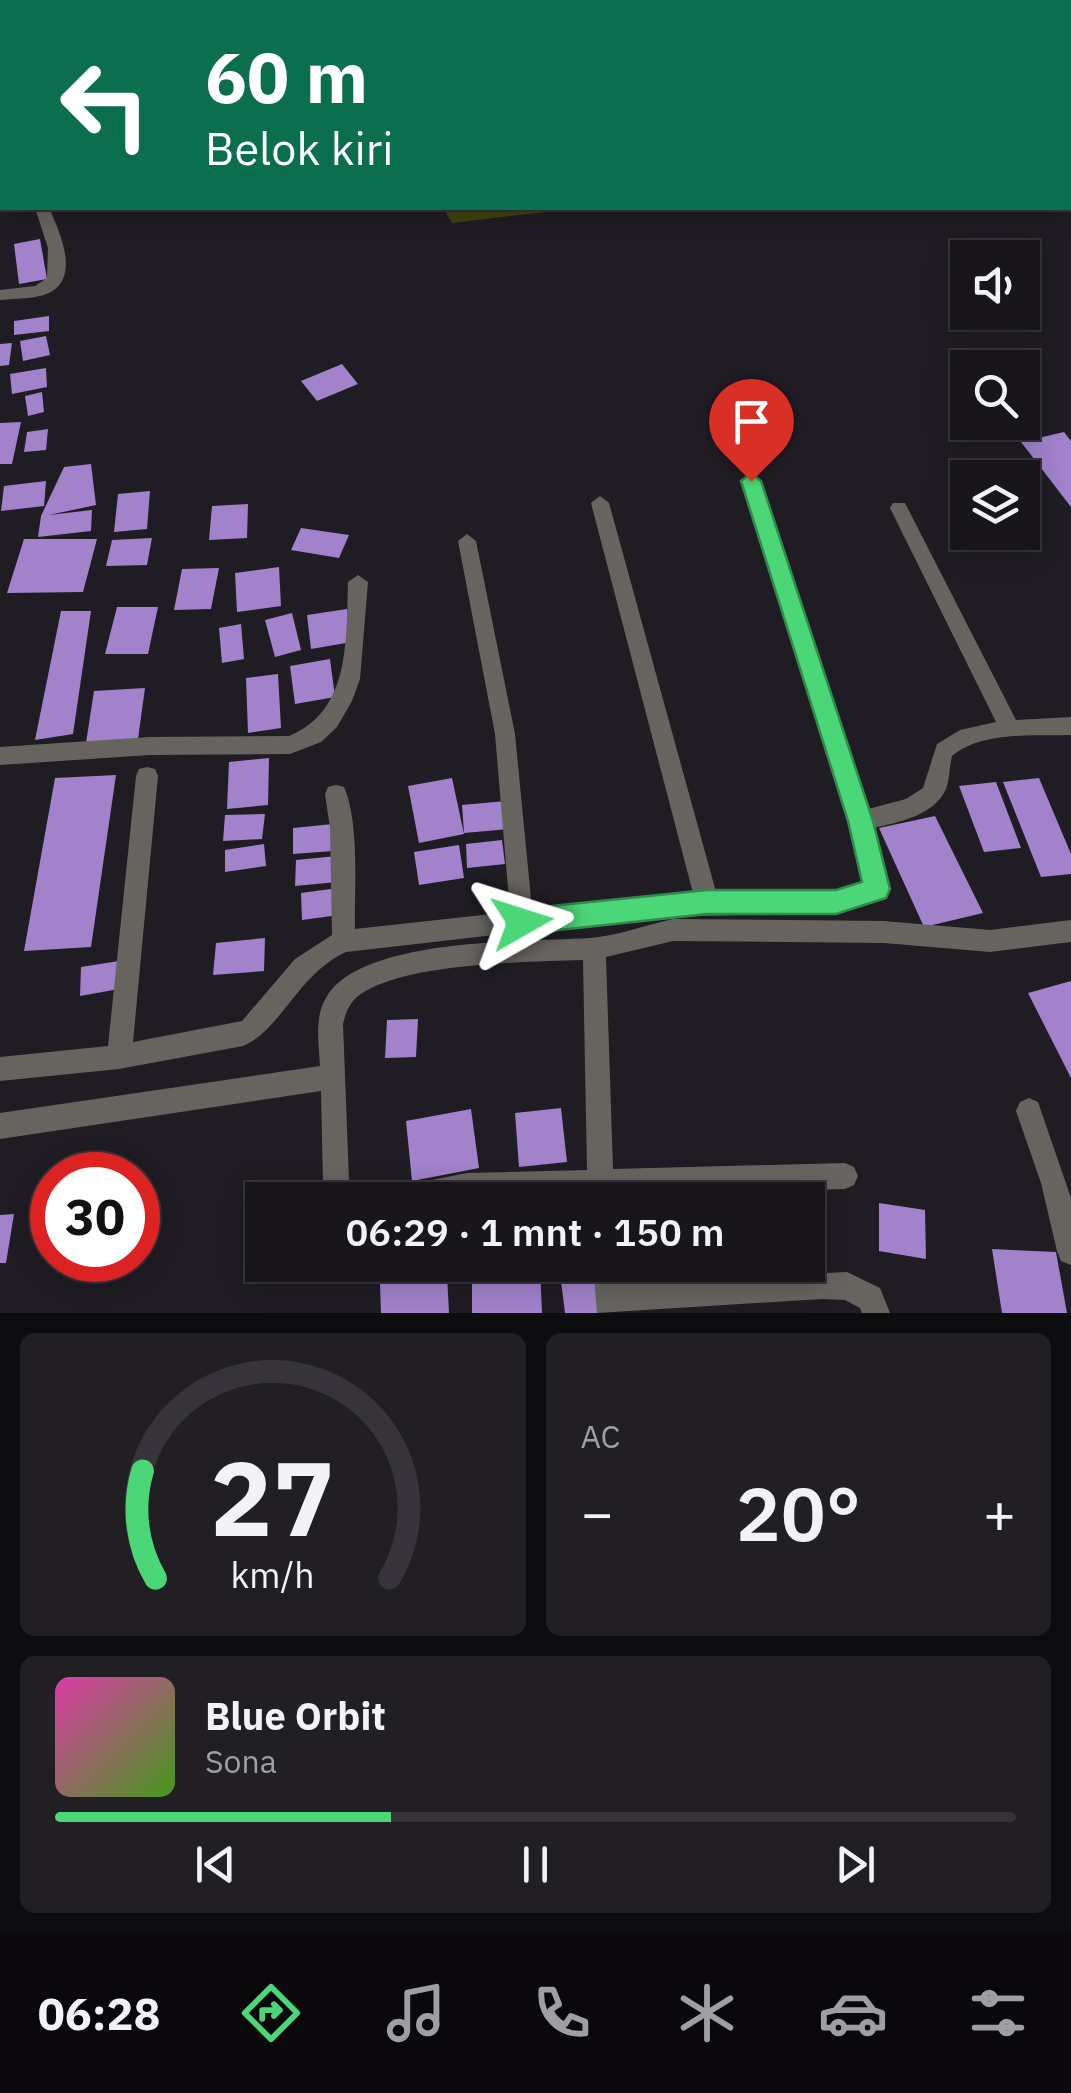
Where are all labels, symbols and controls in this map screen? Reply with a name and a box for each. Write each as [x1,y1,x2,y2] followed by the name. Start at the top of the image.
[205,31,368,122] text: 60 m
[40,40,170,170] icon: left
[205,119,394,177] text: Belok kiri
[950,240,1040,550] map controls
[950,240,1040,330] button: sound
[950,350,1040,440] button: search
[709,379,794,482] pin
[724,394,779,449] icon: arrive
[950,460,1040,550] button: layers
[470,870,574,974] position arrow
[30,1152,160,1282] speed limit sign: 30
[346,1207,724,1256] text: 06:29 · 1 mnt · 150 m
[581,1415,620,1457] text: AC
[210,1429,335,1565] text: 27
[736,1464,861,1562] text: 20°
[581,1477,614,1548] text: −
[983,1477,1016,1548] text: +
[231,1551,315,1598] text: km/h
[205,1691,386,1740] text: Blue Orbit
[205,1740,277,1782] text: Sona
[188,1837,243,1892] icon: previous
[508,1837,563,1892] icon: pause
[828,1837,883,1892] icon: next
[236,1978,306,2048] icon: directions
[381,1978,451,2048] icon: music
[527,1978,597,2048] icon: phone
[672,1978,742,2048] icon: climate
[818,1978,888,2048] icon: car
[963,1978,1033,2048] icon: filters
[38,1984,161,2042] text: 06:28

